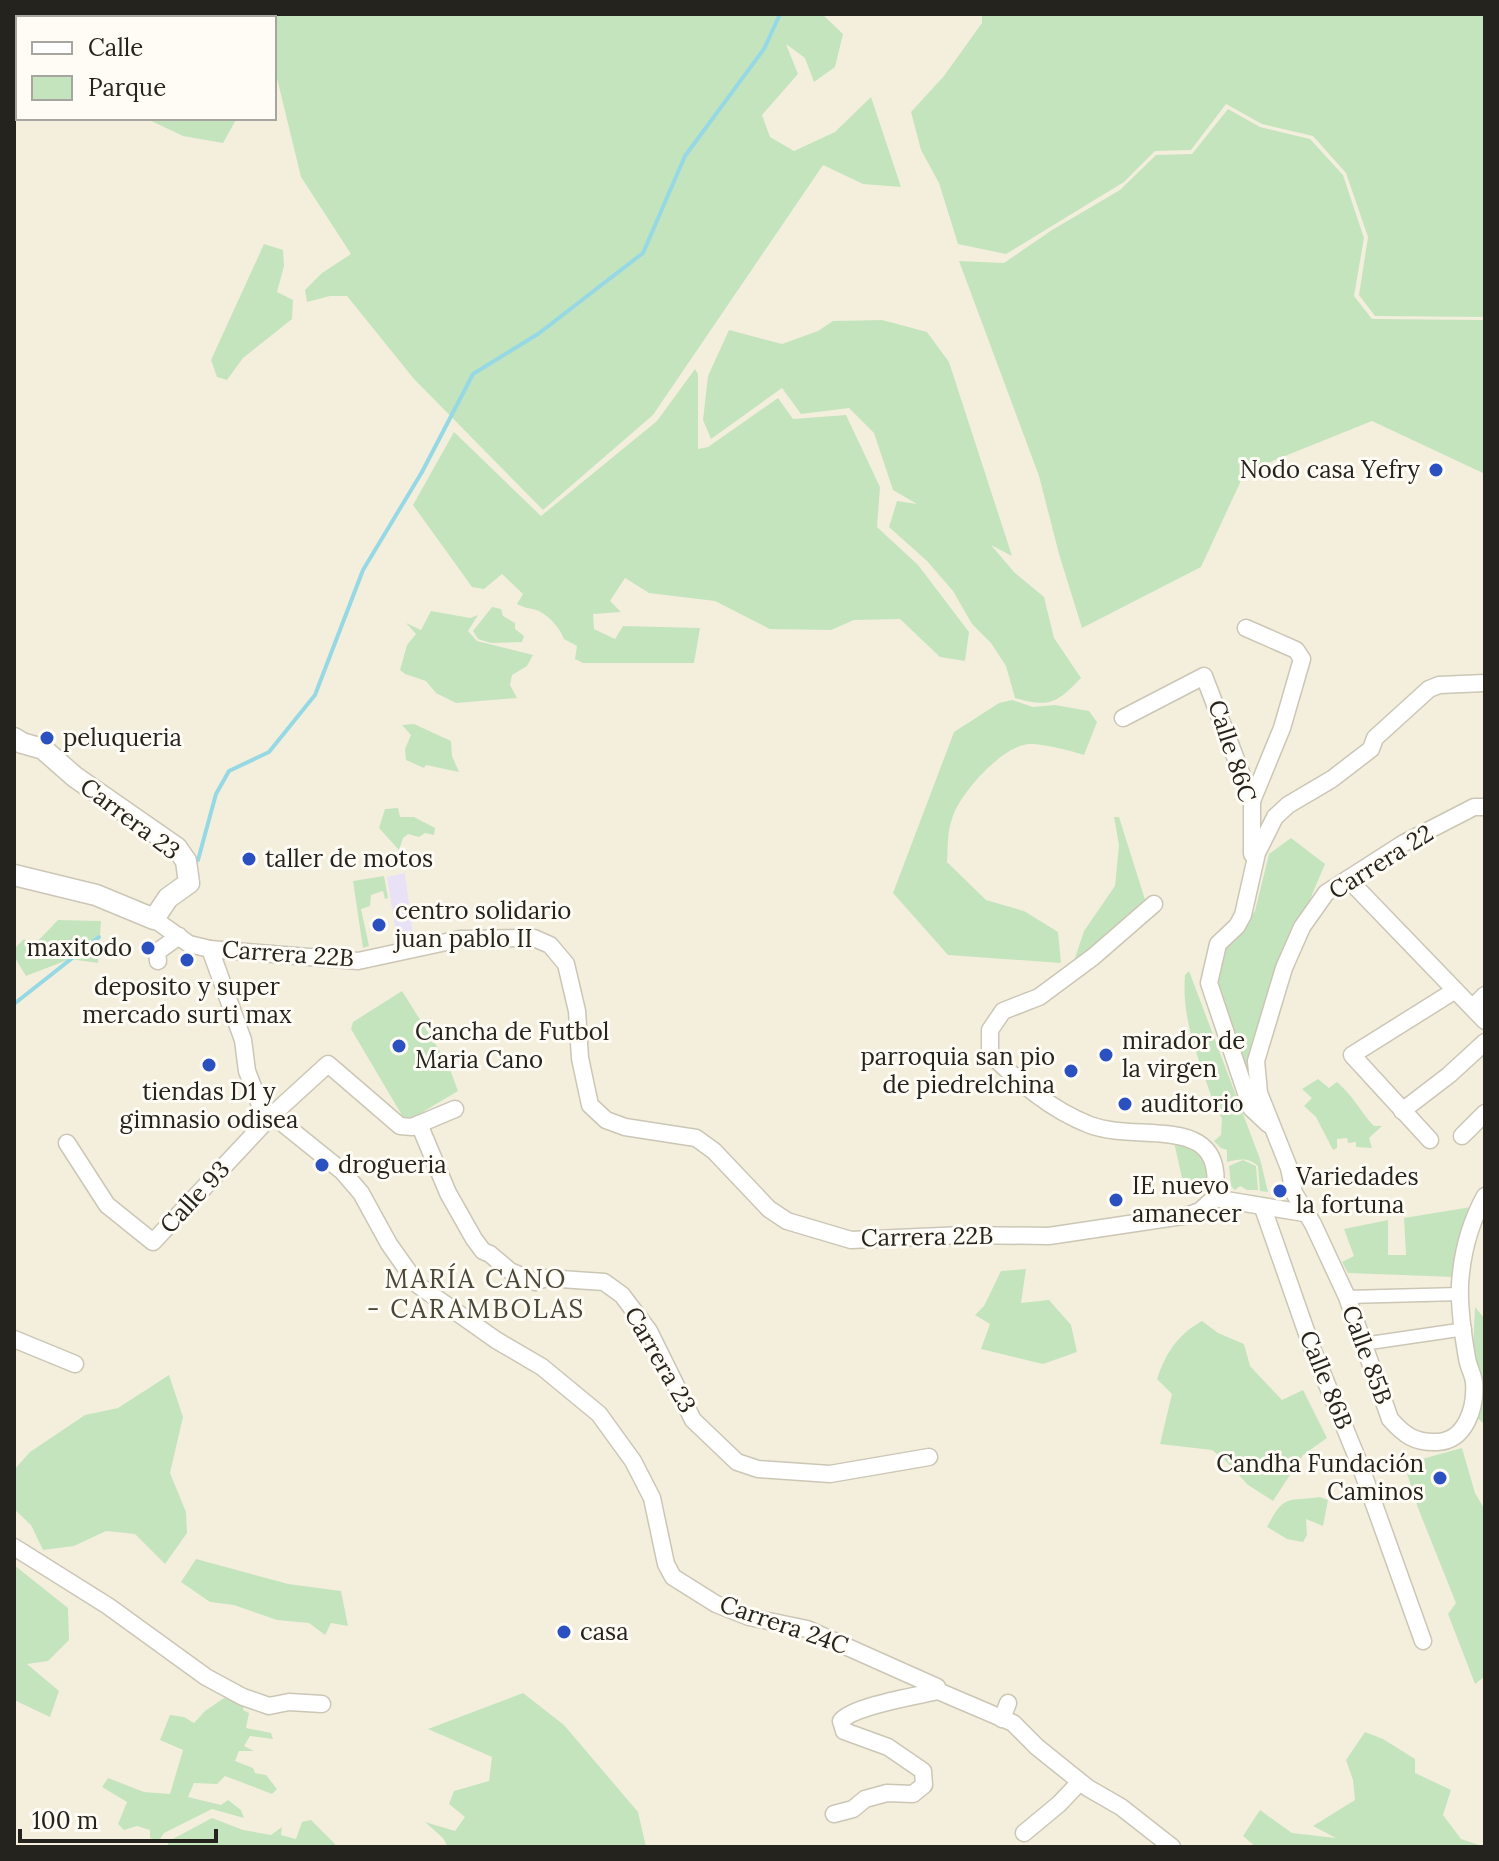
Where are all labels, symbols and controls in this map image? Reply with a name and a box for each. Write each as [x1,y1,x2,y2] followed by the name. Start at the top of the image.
[16,16,276,120] legend
[88,32,143,63] text: Calle
[88,72,166,103] text: Parque
[1240,454,1420,485] place label: Nodo casa Yefry
[1427,461,1445,479] marker: Nodo casa Yefry
[1201,696,1264,806] street label: Calle 86C
[63,722,182,753] place label: peluqueria
[38,729,56,747] marker: peluqueria
[74,771,187,866] street label: Carrera 23
[1323,817,1439,906] street label: Carrera 22
[265,843,433,874] place label: taller de motos
[240,850,258,868] marker: taller de motos
[392,895,571,954] place label: centro solidario juan pablo II
[370,916,388,934] marker: centro solidario juan pablo II
[27,932,132,963] place label: maxitodo
[221,933,355,974] street label: Carrera 22B
[139,939,157,957] marker: maxitodo
[178,951,196,969] marker: deposito y super mercado surti max
[82,971,292,1030] place label: deposito y super mercado surti max
[415,1016,609,1075] place label: Cancha de Futbol Maria Cano
[1122,1025,1245,1084] place label: mirador de la virgen
[390,1037,408,1055] marker: Cancha de Futbol Maria Cano
[861,1041,1055,1100] place label: parroquia san pio de piedrelchina
[1097,1046,1115,1064] marker: mirador de la virgen
[200,1056,218,1074] marker: tiendas D1 y gimnasio odisea
[1062,1062,1080,1080] marker: parroquia san pio de piedrelchina
[120,1076,298,1135] place label: tiendas D1 y gimnasio odisea
[1141,1088,1244,1119] place label: auditorio
[1116,1095,1134,1113] marker: auditorio
[338,1149,447,1180] place label: drogueria
[153,1154,236,1240] street label: Calle 93
[313,1156,331,1174] marker: drogueria
[1295,1161,1419,1220] place label: Variedades la fortuna
[1132,1170,1242,1229] place label: IE nuevo amanecer
[1271,1182,1289,1200] marker: Variedades la fortuna
[1107,1191,1125,1209] marker: IE nuevo amanecer
[861,1220,993,1253] street label: Carrera 22B
[367,1262,585,1325] district label: MARÍA CANO - CARAMBOLAS
[618,1301,703,1418] street label: Carrera 23
[1335,1301,1400,1409] street label: Calle 85B
[1293,1326,1360,1434] street label: Calle 86B
[1216,1448,1424,1507] place label: Candha Fundación Caminos
[1431,1469,1449,1487] marker: Candha Fundación Caminos
[716,1588,853,1661] street label: Carrera 24C
[580,1616,629,1647] place label: casa
[555,1623,573,1641] marker: casa
[20,1793,216,1843] scale bar
[32,1805,98,1836] text: 100 m

